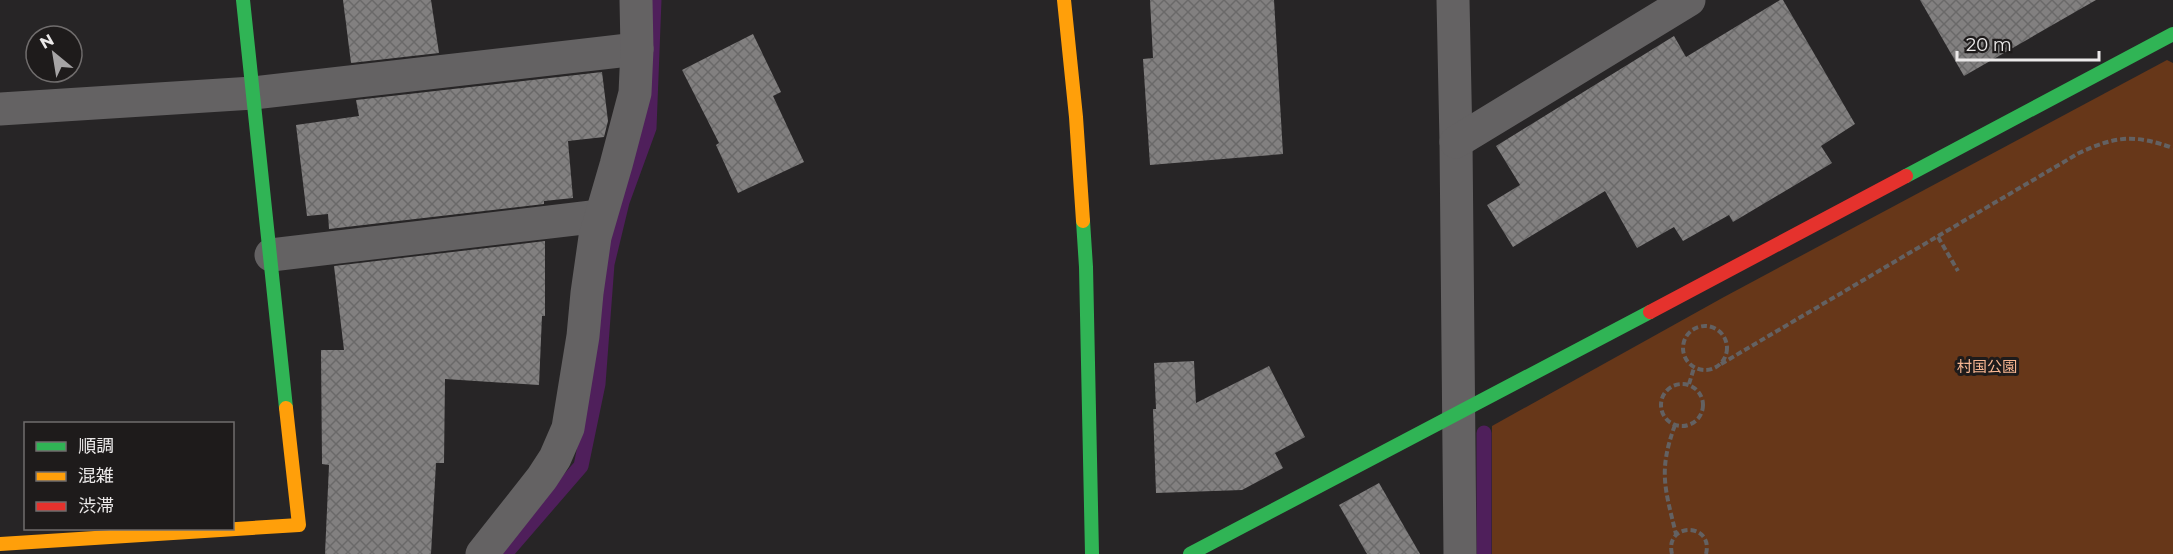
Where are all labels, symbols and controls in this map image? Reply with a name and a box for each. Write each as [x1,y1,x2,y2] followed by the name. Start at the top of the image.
[24,24,84,84] north arrow
[1957,24,2100,62] scale bar
[36,30,57,53] text: N
[1966,34,2012,56] text: 20 m
[1957,357,2017,376] park label: 村国公園
[24,422,234,530] legend
[78,435,114,457] text: 順調
[78,465,114,487] text: 混雑
[78,495,114,517] text: 渋滞

